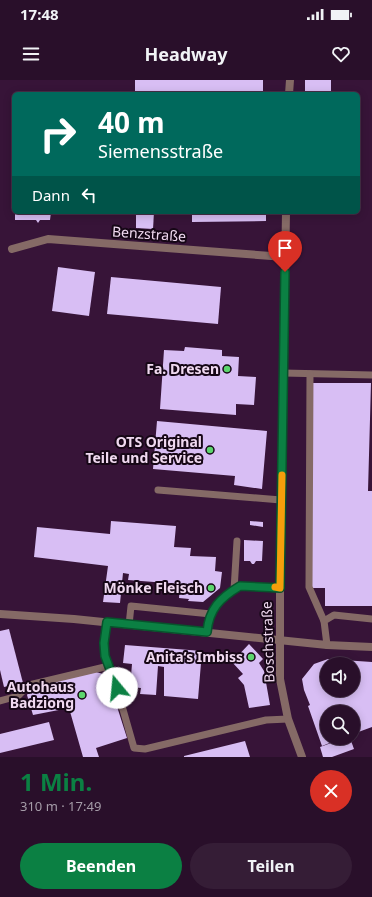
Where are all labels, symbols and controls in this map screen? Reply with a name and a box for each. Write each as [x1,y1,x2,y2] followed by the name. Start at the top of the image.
[20,4,59,24] text: 17:48
[144,42,228,66] text: Headway
[20,43,42,65] icon: menu
[330,43,352,65] icon: heart
[98,103,165,141] text: 40 m
[32,108,84,160] icon: right
[98,139,223,163] text: Siemensstraße
[78,184,100,206] icon: left
[32,185,70,205] text: Dann
[111,221,187,246] street label: Benzstraße
[268,231,302,272] pin
[274,237,296,259] icon: arrive
[146,359,219,378] place label: Fa. Dresen
[222,364,232,374] marker: Fa. Dresen
[85,432,202,467] place label: OTS Original Teile und Service
[205,445,215,455] marker: OTS Original Teile und Service
[104,578,203,597] place label: Mönke Fleisch
[206,583,216,593] marker: Mönke Fleisch
[257,601,278,683] street label: Boschstraße
[146,647,243,666] place label: Anita‘s Imbiss
[246,652,256,662] marker: Anita‘s Imbiss
[320,657,360,745] map controls
[320,657,360,697] button: sound
[96,667,138,709] position arrow
[7,677,74,712] place label: Autohaus Badziong
[77,690,87,700] marker: Autohaus Badziong
[320,705,360,745] button: search
[20,765,92,798] text: 1 Min.
[310,770,352,812] button: close
[20,797,101,815] text: 310 m · 17:49
[20,843,182,889] button: Beenden
[190,843,352,889] button: Teilen

